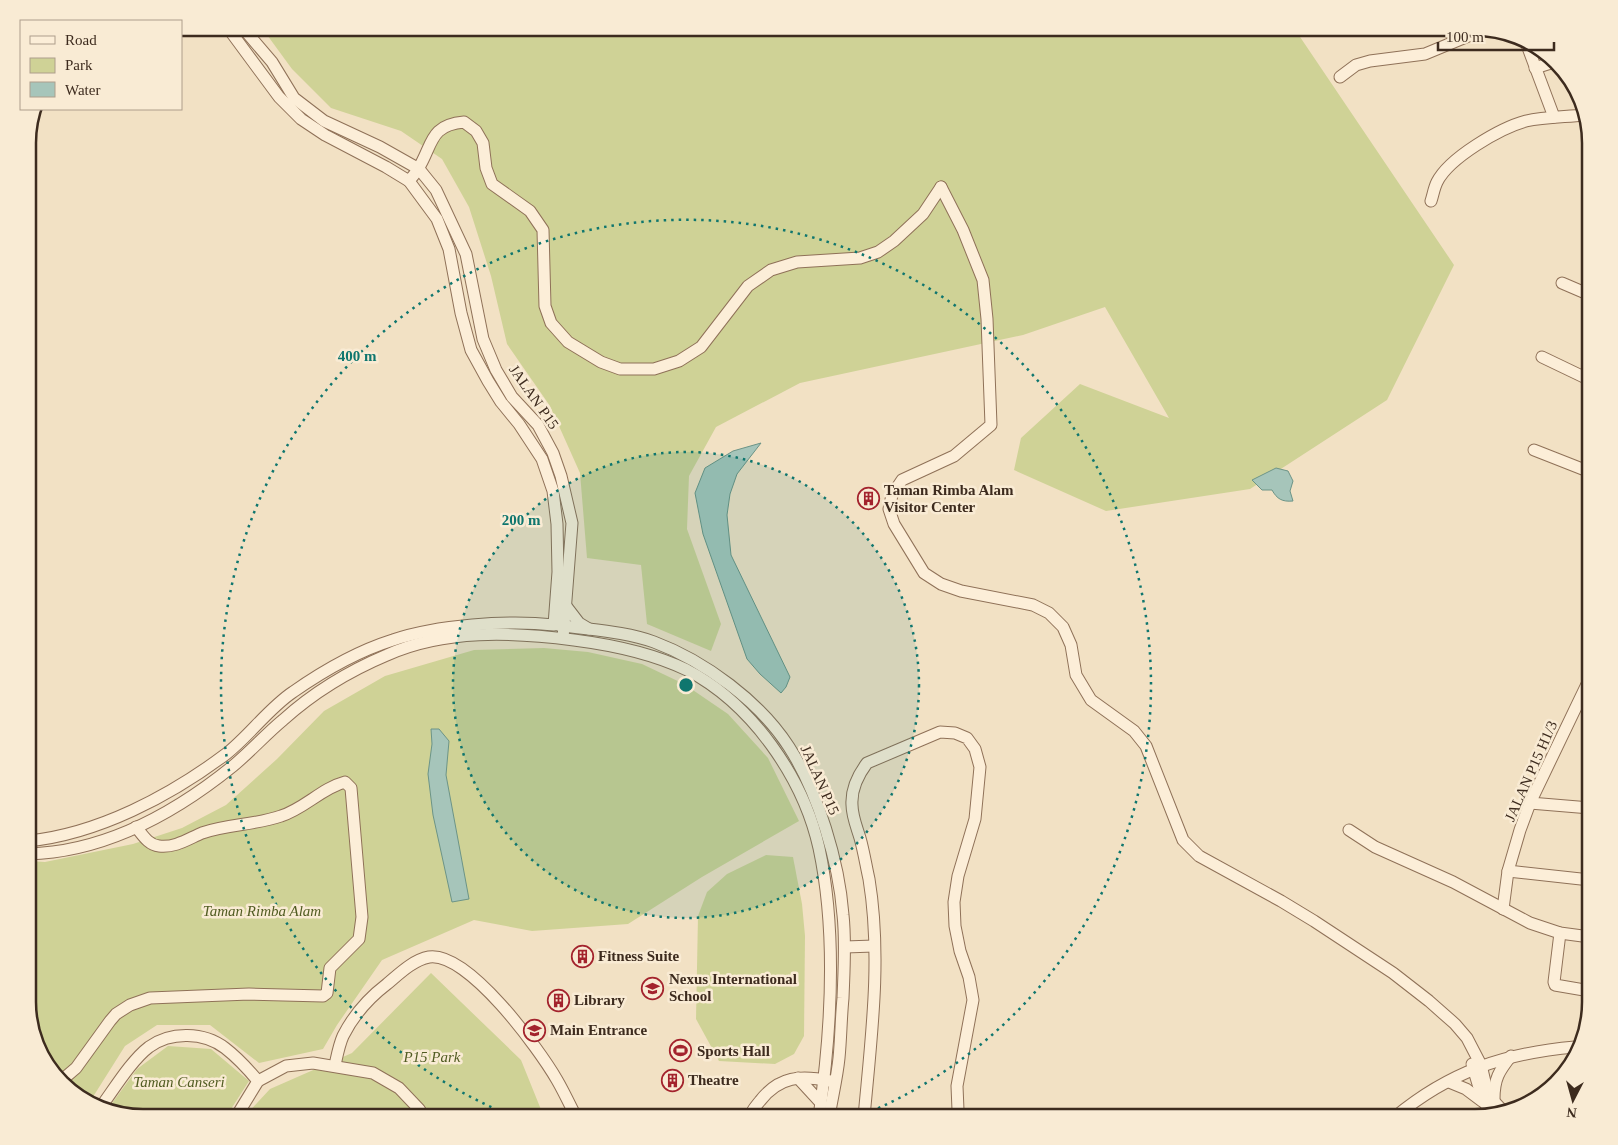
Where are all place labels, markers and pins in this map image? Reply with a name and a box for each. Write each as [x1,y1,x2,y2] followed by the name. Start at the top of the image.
[884,482,1014,515] place label: Taman Rimba Alam Visitor Center
[856,487,880,511] building icon: Taman Rimba Alam Visitor Center
[677,676,695,694] centre of rings
[570,944,594,968] building icon: Fitness Suite
[598,948,680,964] place label: Fitness Suite
[669,971,797,1004] place label: Nexus International School
[641,976,665,1000] school or university icon: Nexus International School
[546,988,570,1012] building icon: Library
[574,992,625,1008] place label: Library
[522,1018,546,1042] school or university icon: Main Entrance
[550,1022,647,1038] place label: Main Entrance
[669,1039,693,1063] sports icon: Sports Hall
[697,1043,770,1059] place label: Sports Hall
[660,1068,684,1092] building icon: Theatre
[688,1072,739,1088] place label: Theatre

